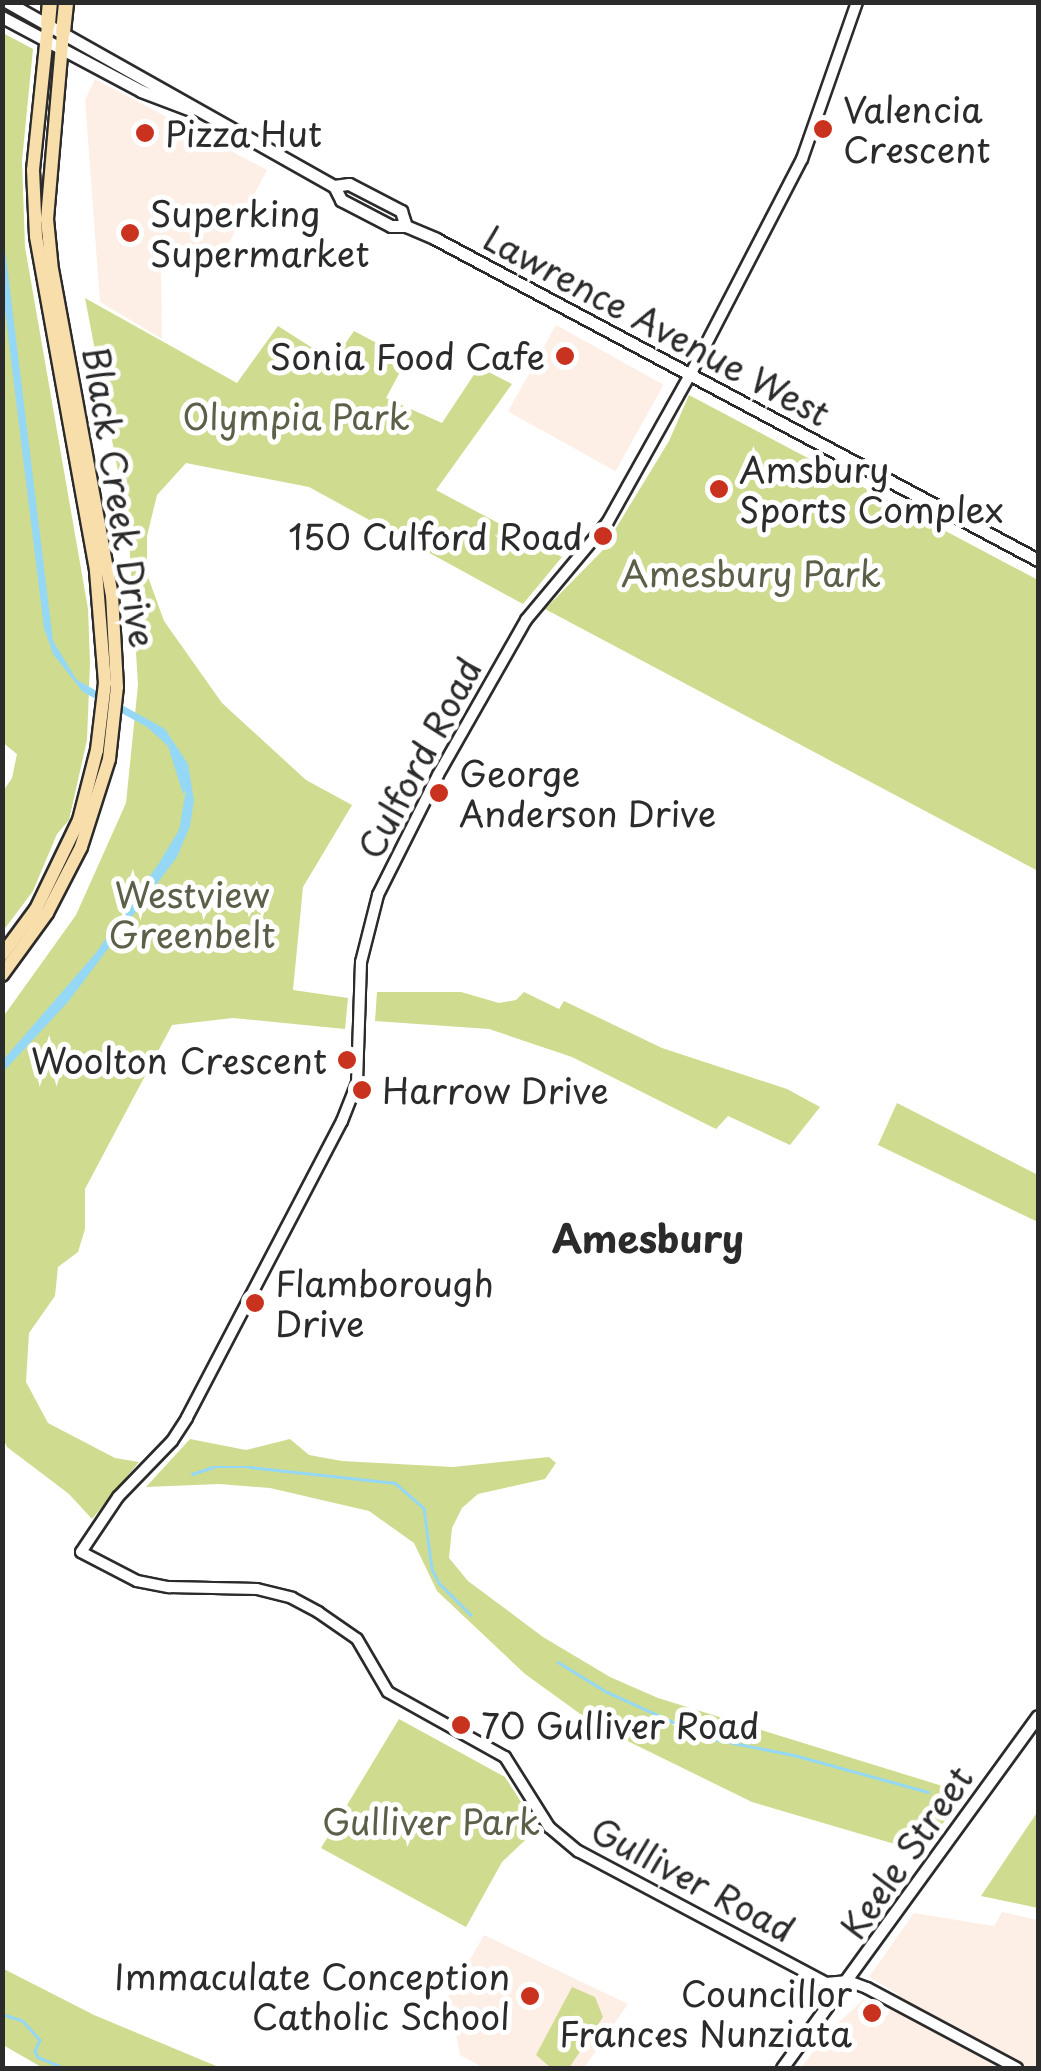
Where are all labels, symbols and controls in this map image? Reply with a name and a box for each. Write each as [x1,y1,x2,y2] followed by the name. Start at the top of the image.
[843,88,991,170] place label: Valencia Crescent
[165,112,324,154] place label: Pizza Hut
[812,118,834,140] marker: Valencia Crescent
[134,122,156,144] marker: Pizza Hut
[150,192,370,274] place label: Superking Supermarket
[478,216,836,434] street label: Lawrence Avenue West
[119,222,141,244] marker: Superking Supermarket
[270,335,545,377] place label: Sonia Food Cafe
[75,341,165,653] street label: Black Creek Drive
[554,345,576,367] marker: Sonia Food Cafe
[181,395,411,437] park label: Olympia Park
[739,448,1005,530] place label: Amsbury Sports Complex
[708,478,730,500] marker: Amsbury Sports Complex
[287,515,583,557] place label: 150 Culford Road
[592,525,614,547] marker: 150 Culford Road
[621,552,881,594] park label: Amesbury Park
[349,651,489,865] street label: Culford Road
[459,752,719,834] place label: George Anderson Drive
[428,782,450,804] marker: George Anderson Drive
[108,873,276,955] park label: Westview Greenbelt
[31,1039,327,1081] place label: Woolton Crescent
[336,1049,358,1071] marker: Woolton Crescent
[382,1069,610,1111] place label: Harrow Drive
[351,1079,373,1101] marker: Harrow Drive
[552,1215,744,1261] district label: Amesbury
[275,1262,494,1344] place label: Flamborough Drive
[244,1292,266,1314] marker: Flamborough Drive
[481,1704,762,1746] place label: 70 Gulliver Road
[450,1714,472,1736] marker: 70 Gulliver Road
[831,1757,981,1947] street label: Keele Street
[322,1800,540,1842] park label: Gulliver Park
[584,1808,802,1950] street label: Gulliver Road
[113,1955,510,2037] place label: Immaculate Conception Catholic School
[557,1972,852,2054] place label: Councillor Frances Nunziata
[519,1985,541,2007] marker: Immaculate Conception Catholic School
[861,2002,883,2024] marker: Councillor Frances Nunziata

